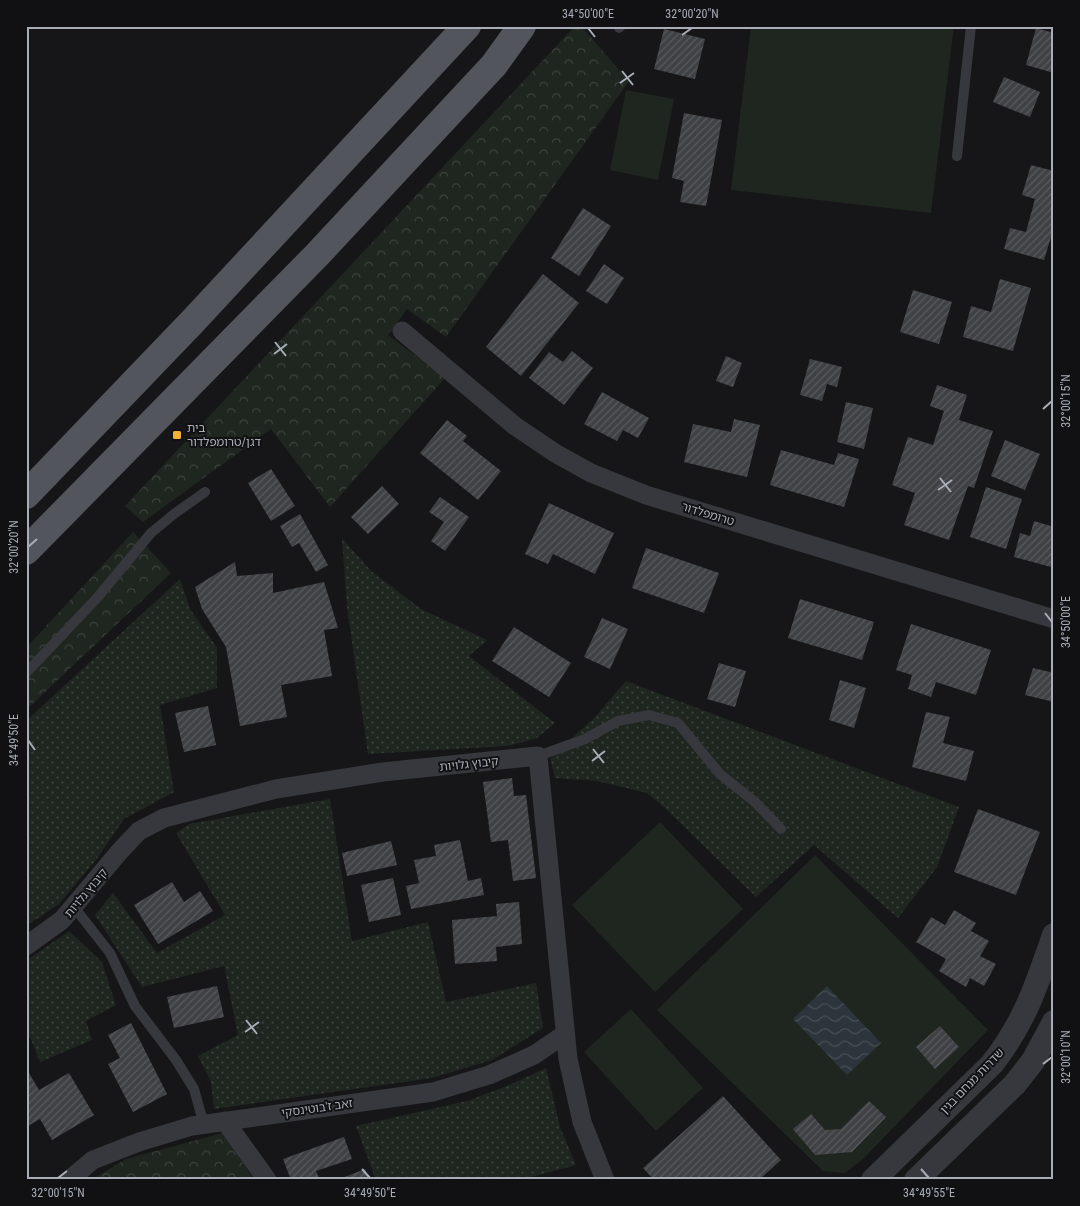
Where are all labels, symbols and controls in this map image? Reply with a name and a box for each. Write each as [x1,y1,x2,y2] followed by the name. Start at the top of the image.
[562,7,614,21] text: 34°50'00"E
[665,7,719,21] text: 32°00'20"N
[1059,374,1073,428] text: 32°00'15"N
[187,421,261,449] place label: בית דגן/טרומפלדור
[171,429,183,441] marker: בית דגן/טרומפלדור
[680,499,736,529] street label: טרומפלדור
[7,520,21,574] text: 32°00'20"N
[1059,596,1073,648] text: 34°50'00"E
[7,714,21,766] text: 34°49'50"E
[439,754,500,774] street label: קיבוץ גלויות
[62,865,111,920] street label: קיבוץ גלויות
[1059,1030,1073,1084] text: 32°00'10"N
[937,1045,1007,1117] street label: שדרות מנחם בגין
[280,1096,354,1120] street label: זאב ז'בוטינסקי
[31,1186,85,1200] text: 32°00'15"N
[344,1186,396,1200] text: 34°49'50"E
[903,1186,955,1200] text: 34°49'55"E

